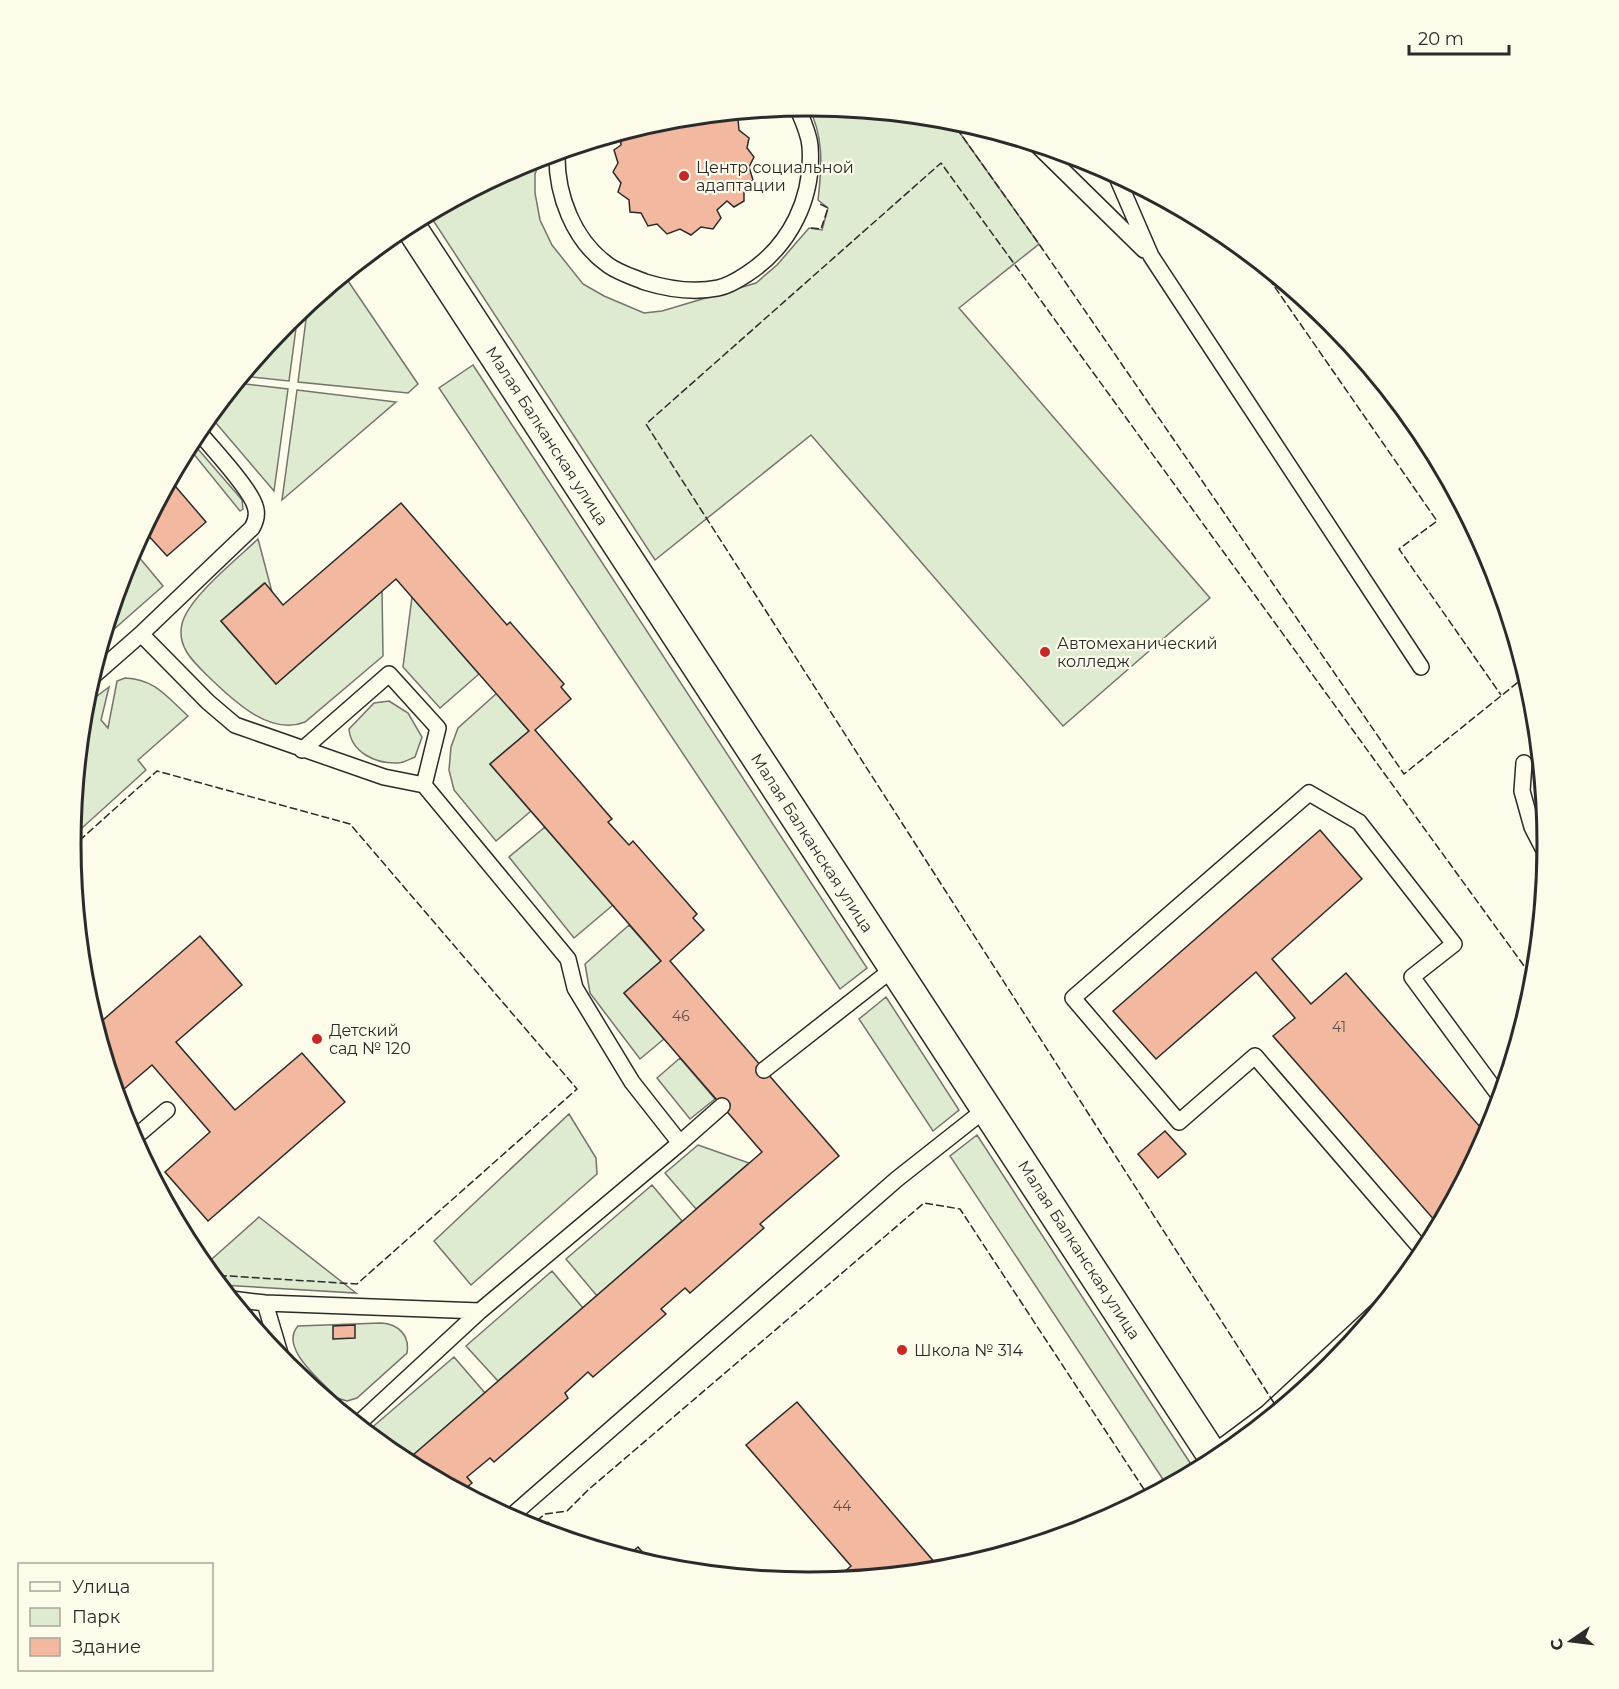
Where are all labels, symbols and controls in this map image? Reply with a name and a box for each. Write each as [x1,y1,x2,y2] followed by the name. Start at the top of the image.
[1409,18,1510,56] scale bar
[1418,28,1464,50] text: 20 m
[696,158,854,195] place label: Центр социальной адаптации
[677,169,691,183] marker: Центр социальной адаптации
[482,343,612,529] street label: Малая Балканская улица
[1057,634,1217,671] place label: Автомеханический колледж
[1038,645,1052,659] marker: Автомеханический колледж
[747,750,877,936] street label: Малая Балканская улица
[672,1007,690,1025] house number: 46
[1332,1018,1346,1036] house number: 41
[329,1021,411,1058] place label: Детский сад № 120
[310,1032,324,1046] marker: Детский сад № 120
[1014,1157,1144,1343] street label: Малая Балканская улица
[914,1341,1023,1360] place label: Школа № 314
[895,1343,909,1357] marker: Школа № 314
[833,1497,852,1515] house number: 44
[18,1563,213,1671] legend
[72,1576,130,1598] text: Улица
[72,1606,121,1628] text: Парк
[1541,1611,1601,1671] north arrow
[72,1636,141,1658] text: Здание
[1546,1636,1568,1652] text: С

